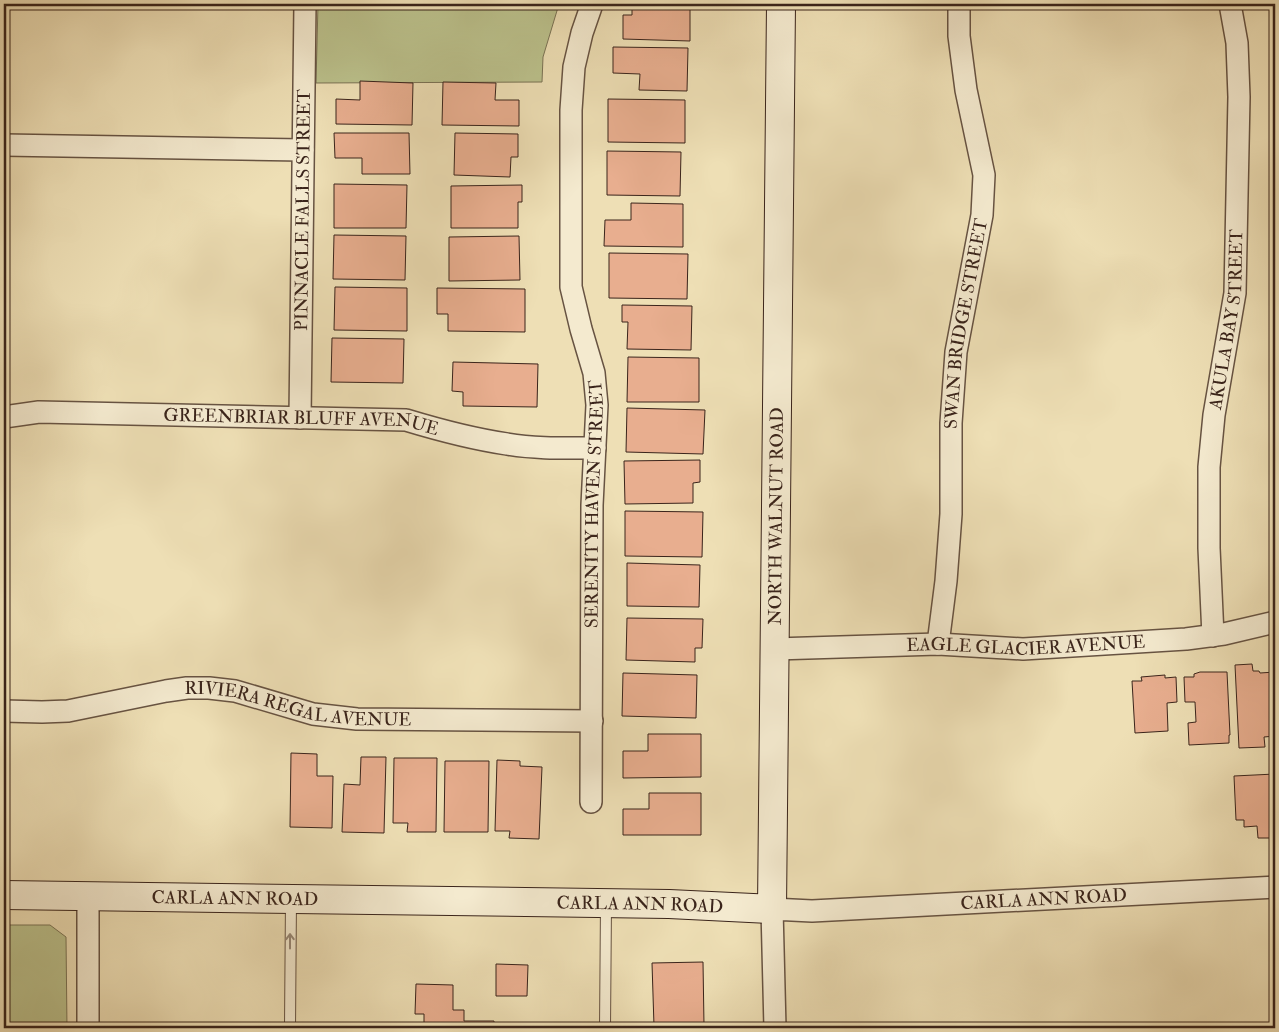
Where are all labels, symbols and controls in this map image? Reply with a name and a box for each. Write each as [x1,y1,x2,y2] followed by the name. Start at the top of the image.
[290,88,315,331] street label: PINNACLE FALLS STREET
[940,216,993,429] street label: SWAN BRIDGE STREET
[1203,228,1248,412] street label: AKULA BAY STREET
[580,378,609,628] street label: SERENITY HAVEN STREET
[163,403,441,440] street label: GREENBRIAR BLUFF AVENUE
[763,407,788,625] street label: NORTH WALNUT ROAD
[906,630,1146,661] street label: EAGLE GLACIER AVENUE
[184,676,411,731] street label: RIVIERA REGAL AVENUE
[960,883,1127,915] street label: CARLA ANN ROAD
[151,885,318,911] street label: CARLA ANN ROAD
[556,891,724,918] street label: CARLA ANN ROAD
[286,933,295,949] one-way arrow

